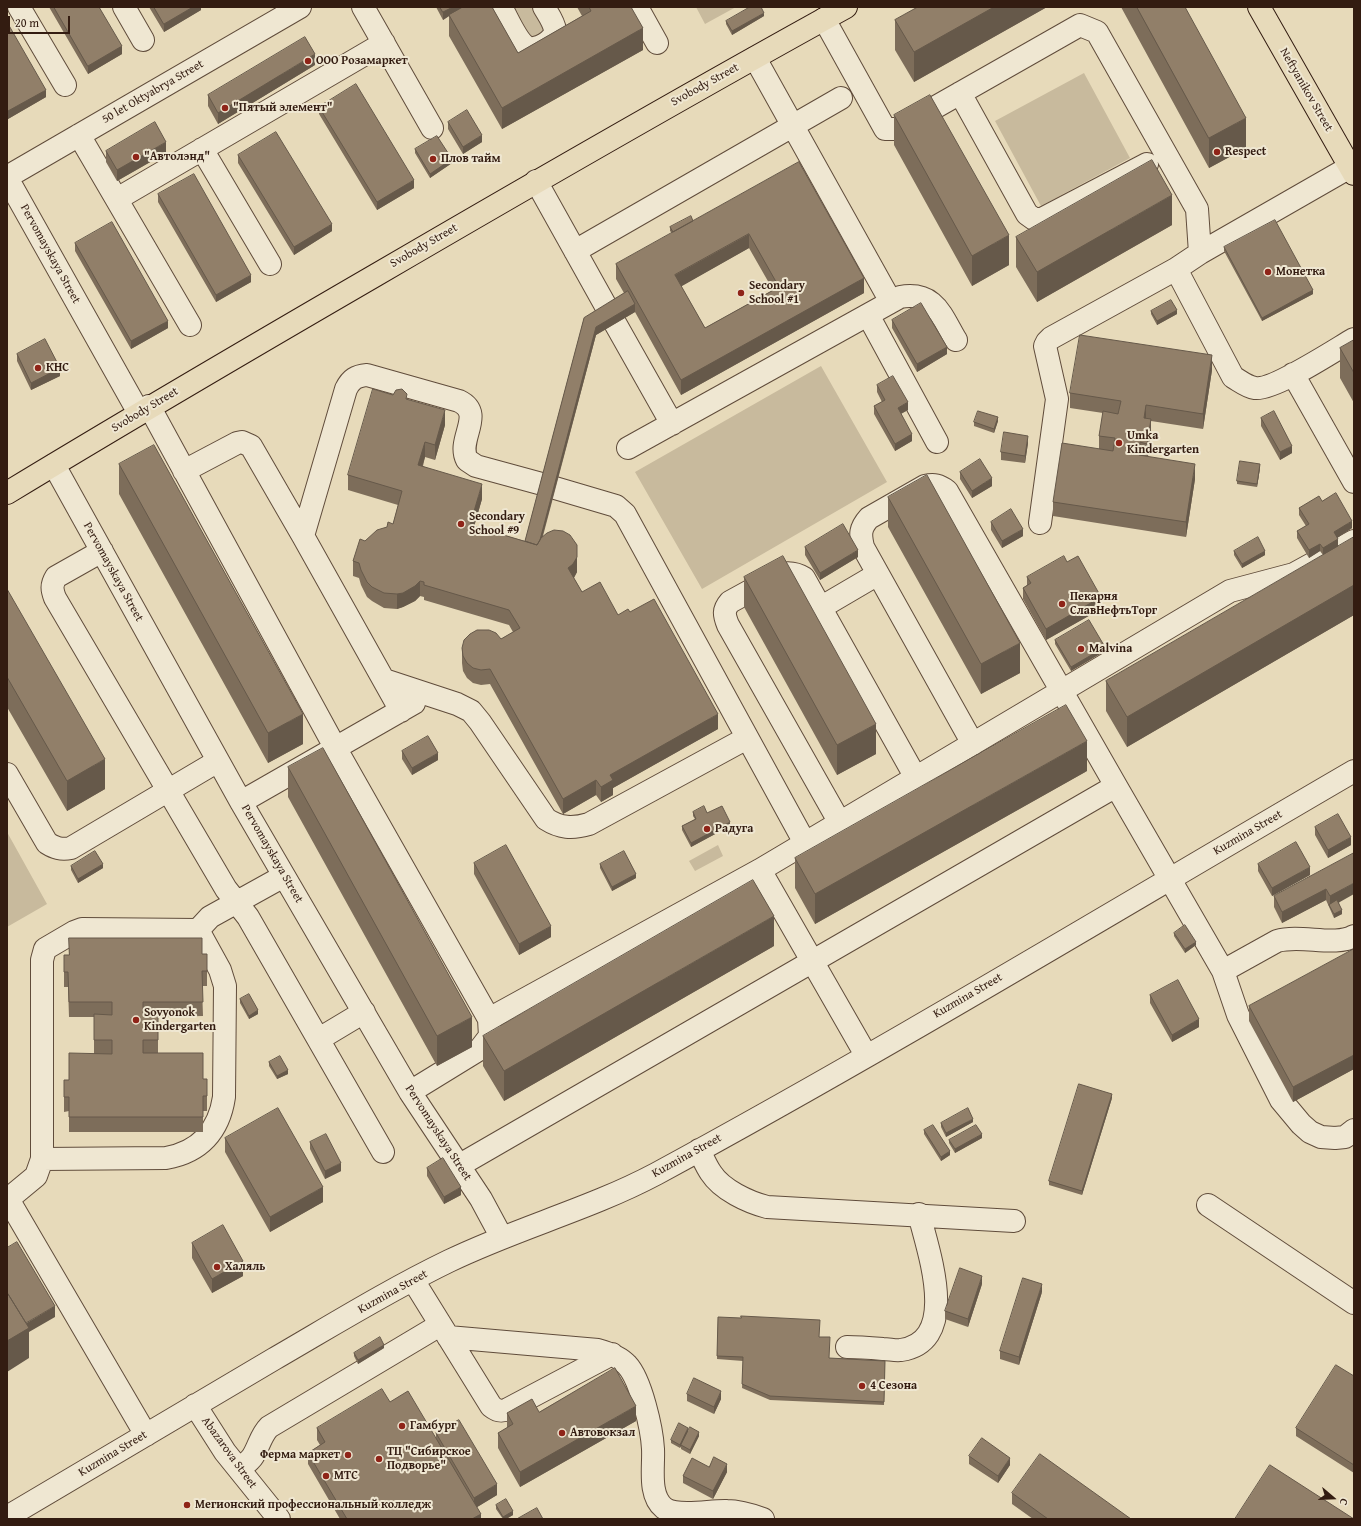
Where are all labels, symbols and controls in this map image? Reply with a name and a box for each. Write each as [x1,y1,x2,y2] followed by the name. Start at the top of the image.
[10,8,72,34] scale bar
[15,14,39,31] text: 20 m
[1276,46,1336,134] street label: Neftyanikov Street
[316,54,408,68] place label: ООО Розамаркет
[303,56,313,66] marker: ООО Розамаркет
[100,57,206,127] street label: 50 let Oktyabrya Street
[669,60,741,110] street label: Svobody Street
[233,101,333,115] place label: "Пятый элемент"
[220,103,230,113] marker: "Пятый элемент"
[1225,145,1266,159] place label: Respect
[1212,147,1222,157] marker: Respect
[144,150,210,164] place label: "Автолэнд"
[131,152,141,162] marker: "Автолэнд"
[441,152,501,166] place label: Плов тайм
[428,154,438,164] marker: Плов тайм
[17,202,83,306] street label: Pervomayskaya Street
[388,221,460,271] street label: Svobody Street
[1276,265,1325,279] place label: Монетка
[1263,267,1273,277] marker: Монетка
[749,279,805,307] place label: Secondary School #1
[736,288,746,298] marker: Secondary School #1
[46,361,69,375] place label: КНС
[33,363,43,373] marker: КНС
[109,384,181,436] street label: Svobody Street
[1127,429,1199,457] place label: Umka Kindergarten
[1114,438,1124,448] marker: Umka Kindergarten
[469,510,525,538] place label: Secondary School #9
[456,519,466,529] marker: Secondary School #9
[80,520,146,624] street label: Pervomayskaya Street
[1070,590,1157,618] place label: Пекарня СлавНефтьТорг
[1057,599,1067,609] marker: Пекарня СлавНефтьТорг
[1089,642,1132,656] place label: Malvina
[1076,644,1086,654] marker: Malvina
[238,802,306,906] street label: Pervomayskaya Street
[1211,807,1285,859] street label: Kuzmina Street
[715,822,753,836] place label: Радуга
[702,824,712,834] marker: Радуга
[931,970,1005,1022] street label: Kuzmina Street
[144,1006,216,1034] place label: Sovyonok Kindergarten
[131,1015,141,1025] marker: Sovyonok Kindergarten
[402,1082,474,1184] street label: Pervomayskaya Street
[650,1131,724,1181] street label: Kuzmina Street
[225,1260,265,1274] place label: Халяль
[212,1262,222,1272] marker: Халяль
[356,1267,430,1317] street label: Kuzmina Street
[870,1379,917,1393] place label: 4 Сезона
[857,1381,867,1391] marker: 4 Сезона
[198,1414,260,1492] street label: Abazarova Street
[410,1419,456,1433] place label: Гамбург
[397,1421,407,1431] marker: Гамбург
[570,1426,635,1440] place label: Автовокзал
[76,1428,150,1480] street label: Kuzmina Street
[557,1428,567,1438] marker: Автовокзал
[387,1445,471,1473] place label: ТЦ "Сибирское Подворье"
[260,1448,340,1462] place label: Ферма маркет
[343,1450,353,1460] marker: Ферма маркет
[374,1454,384,1464] marker: ТЦ "Сибирское Подворье"
[334,1469,358,1483] place label: МТС
[321,1471,331,1481] marker: МТС
[1313,1478,1353,1518] north arrow
[1336,1496,1353,1507] text: С
[195,1498,431,1512] place label: Мегионский профессиональный колледж
[182,1500,192,1510] marker: Мегионский профессиональный колледж

